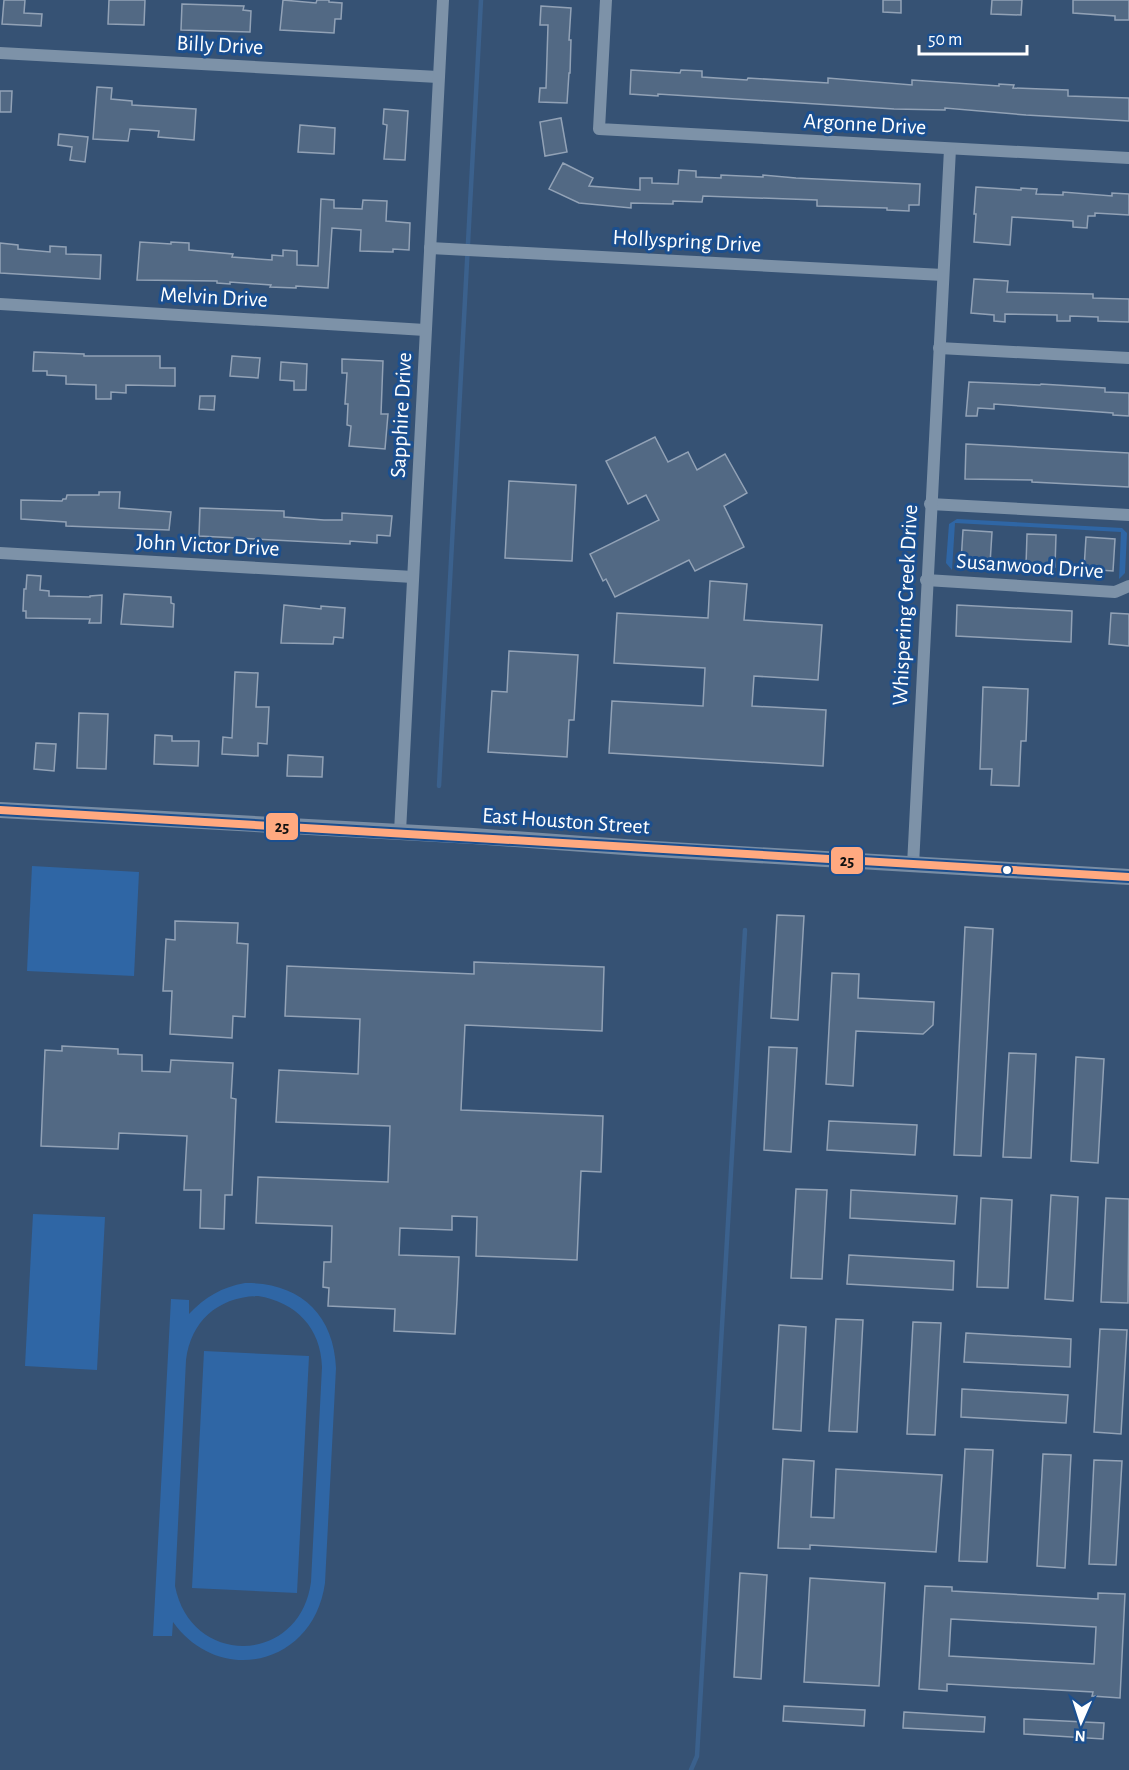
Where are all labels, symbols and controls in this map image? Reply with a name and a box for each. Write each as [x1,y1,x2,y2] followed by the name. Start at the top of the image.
[919,18,1027,56] scale bar
[928,31,962,49] text: 50 m
[176,32,264,58] street label: Billy Drive
[803,110,927,138] street label: Argonne Drive
[612,226,762,256] street label: Hollyspring Drive
[160,283,268,311] street label: Melvin Drive
[387,352,415,478] street label: Sapphire Drive
[889,504,921,706] street label: Whispering Creek Drive
[136,530,280,560] street label: John Victor Drive
[956,550,1104,582] street label: Susanwood Drive
[481,804,650,838] street label: East Houston Street
[265,812,299,841] line badge: 25
[275,819,289,835] text: 25
[830,846,864,875] line badge: 25
[840,853,854,869] text: 25
[1001,864,1013,876] unlabelled marker
[1051,1692,1111,1752] north arrow
[1074,1728,1086,1744] text: N

